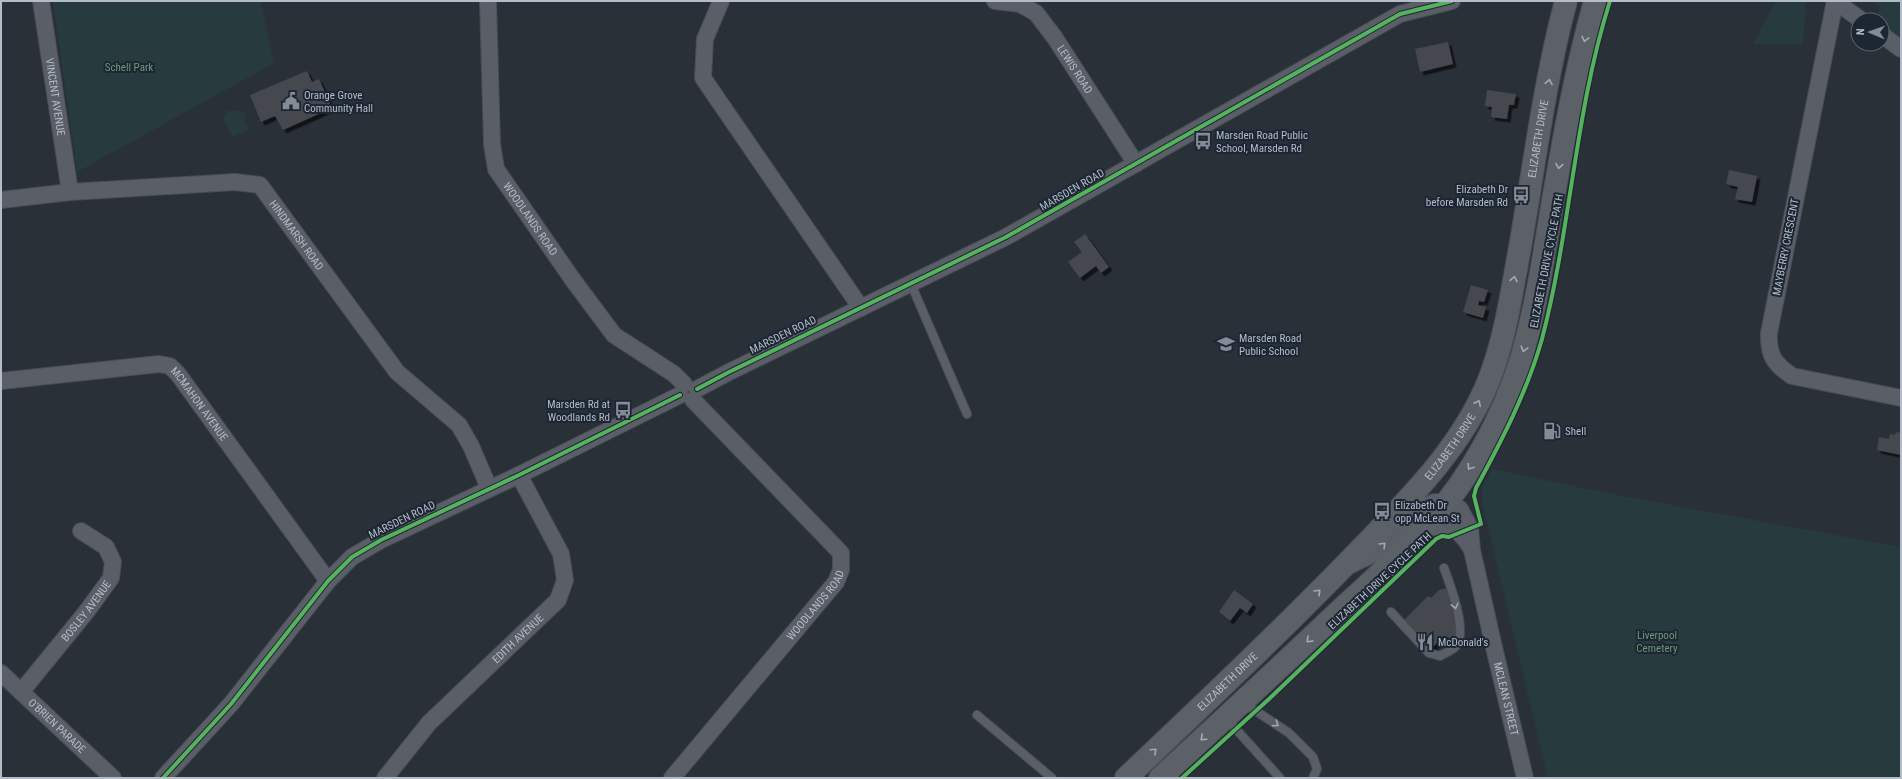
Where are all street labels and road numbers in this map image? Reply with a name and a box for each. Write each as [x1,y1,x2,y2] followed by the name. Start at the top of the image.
[1055,43,1095,96] street label: LEWIS ROAD
[43,57,68,137] street label: VINCENT AVENUE
[1525,98,1551,179] street label: ELIZABETH DRIVE
[1037,166,1107,214] street label: MARSDEN ROAD
[501,180,560,258] street label: WOODLANDS ROAD
[1528,193,1566,329] street label: ELIZABETH DRIVE CYCLE PATH
[1770,197,1802,297] street label: MAYBERRY CRESCENT
[267,198,327,273] street label: HINDMARSH ROAD
[748,313,818,357] street label: MARSDEN ROAD
[168,364,231,444] street label: MCMAHON AVENUE
[1422,411,1478,483] street label: ELIZABETH DRIVE
[367,498,437,542] street label: MARSDEN ROAD
[1326,530,1434,632] street label: ELIZABETH DRIVE CYCLE PATH
[784,568,847,643] street label: WOODLANDS ROAD
[58,577,114,644] street label: BOSLEY AVENUE
[490,611,546,666] street label: EDITH AVENUE
[1194,649,1261,713] street label: ELIZABETH DRIVE
[1491,661,1521,737] street label: MCLEAN STREET
[26,696,89,756] street label: O'BRIEN PARADE

